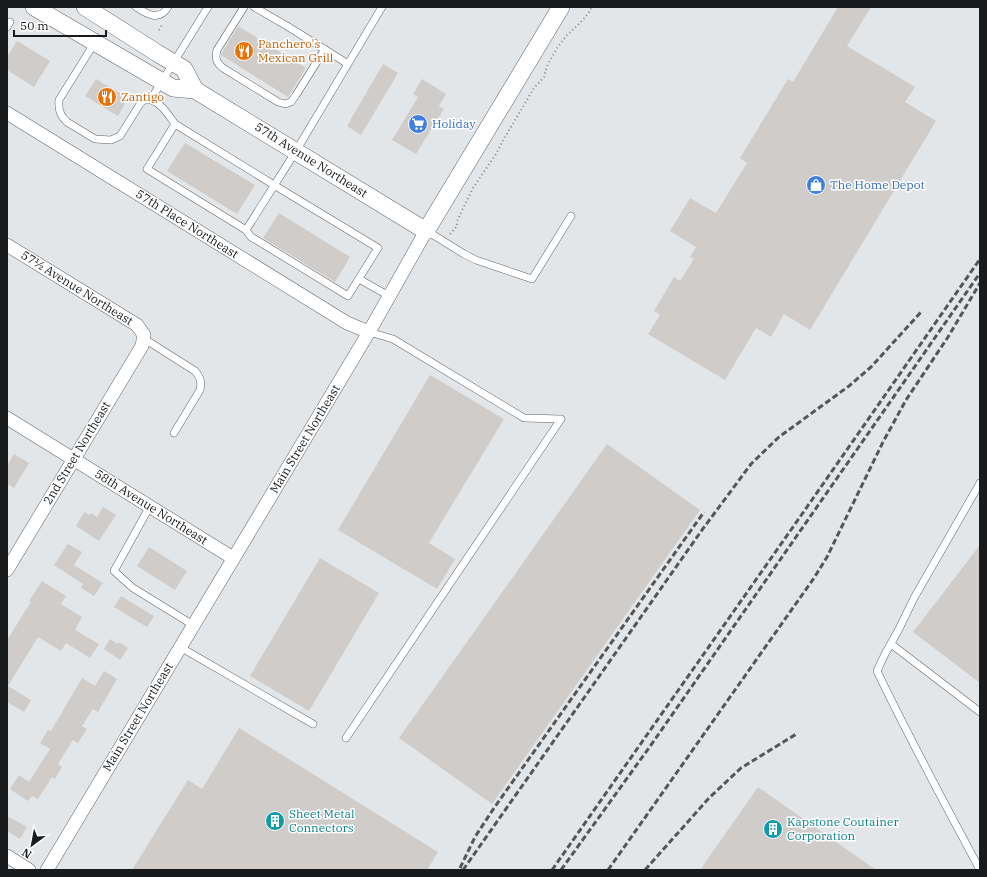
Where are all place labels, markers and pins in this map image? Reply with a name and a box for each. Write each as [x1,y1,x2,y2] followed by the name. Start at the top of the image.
[258,36,334,65] place label: Panchero's Mexican Grill
[233,40,255,62] restaurant icon: Panchero's Mexican Grill
[96,86,118,108] restaurant icon: Zantigo
[121,89,164,104] place label: Zantigo
[407,113,429,135] supermarket icon: Holiday
[432,116,476,131] place label: Holiday
[805,174,827,196] shop icon: The Home Depot
[830,177,925,192] place label: The Home Depot
[289,806,355,835] place label: Sheet Metal Connectors
[264,810,286,832] building icon: Sheet Metal Connectors
[787,814,899,843] place label: Kapstone Coutainer Corporation
[762,818,784,840] building icon: Kapstone Coutainer Corporation

